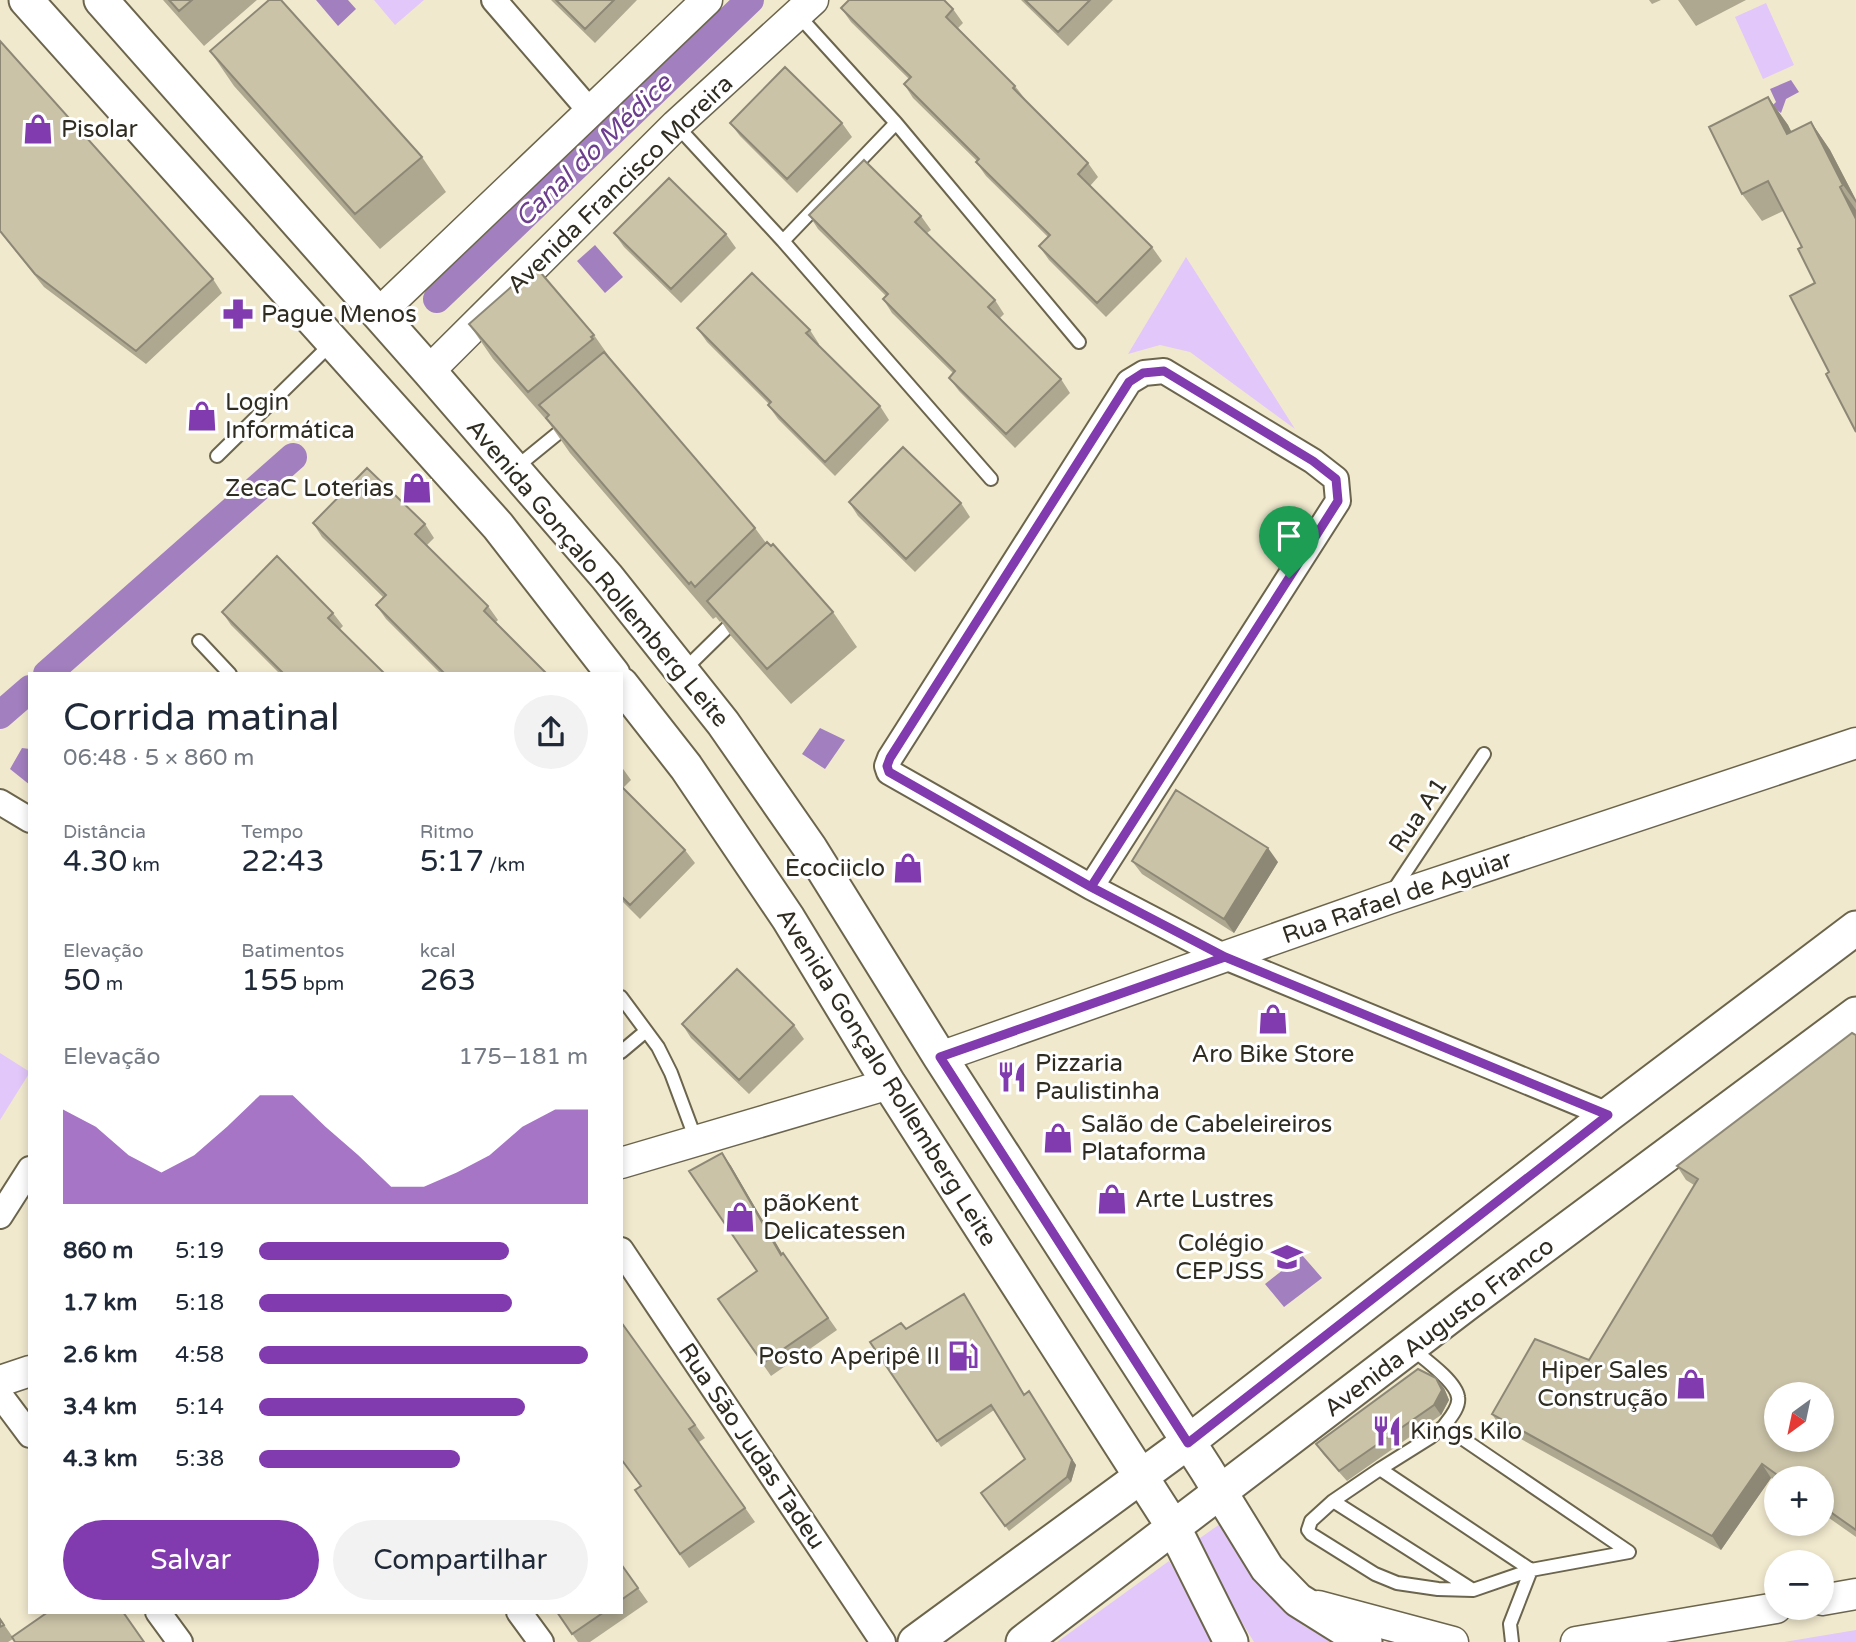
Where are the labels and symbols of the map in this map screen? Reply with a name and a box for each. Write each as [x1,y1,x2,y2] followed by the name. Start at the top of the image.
[508,67,679,233] water label: Canal do Médice
[502,69,739,300] street label: Avenida Francisco Moreira
[21,112,55,146] shop icon: Pisolar
[61,115,138,144] place label: Pisolar
[221,297,255,331] pharmacy icon: Pague Menos
[261,300,417,329] place label: Pague Menos
[225,388,355,445] place label: Login Informática
[185,399,219,433] shop icon: Login Informática
[460,413,735,733] street label: Avenida Gonçalo Rollemberg Leite
[400,471,434,505] shop icon: ZecaC Loterias
[225,474,394,503] place label: ZecaC Loterias
[1259,506,1319,578] pin
[1383,772,1454,858] street label: Rua A1
[1279,844,1516,950] street label: Rua Rafael de Aguiar
[891,851,925,885] shop icon: Ecociiclo
[785,854,885,883] place label: Ecociiclo
[770,903,1003,1252] street label: Avenida Gonçalo Rollemberg Leite
[1256,1002,1290,1036] shop icon: Aro Bike Store
[1192,1040,1354,1069] place label: Aro Bike Store
[1035,1049,1160,1106] place label: Pizzaria Paulistinha
[995,1060,1029,1094] restaurant icon: Pizzaria Paulistinha
[1081,1110,1332,1167] place label: Salão de Cabeleireiros Plataforma
[1041,1121,1075,1155] shop icon: Salão de Cabeleireiros Plataforma
[1095,1182,1129,1216] shop icon: Arte Lustres
[1135,1185,1274,1214] place label: Arte Lustres
[763,1189,906,1246] place label: pãoKent Delicatessen
[723,1200,757,1234] shop icon: pãoKent Delicatessen
[1175,1229,1264,1286] place label: Colégio CEPJSS
[1319,1231,1560,1423] street label: Avenida Augusto Franco
[1270,1240,1304,1274] school or university icon: Colégio CEPJSS
[672,1338,831,1555] street label: Rua São Judas Tadeu
[946,1339,980,1373] fuel station icon: Posto Aperipê II
[758,1342,940,1371] place label: Posto Aperipê II
[1537,1356,1668,1413] place label: Hiper Sales Construção
[1674,1367,1708,1401] shop icon: Hiper Sales Construção
[1764,1382,1834,1452] north arrow
[1370,1414,1404,1448] restaurant icon: Kings Kilo
[1410,1417,1522,1446] place label: Kings Kilo

